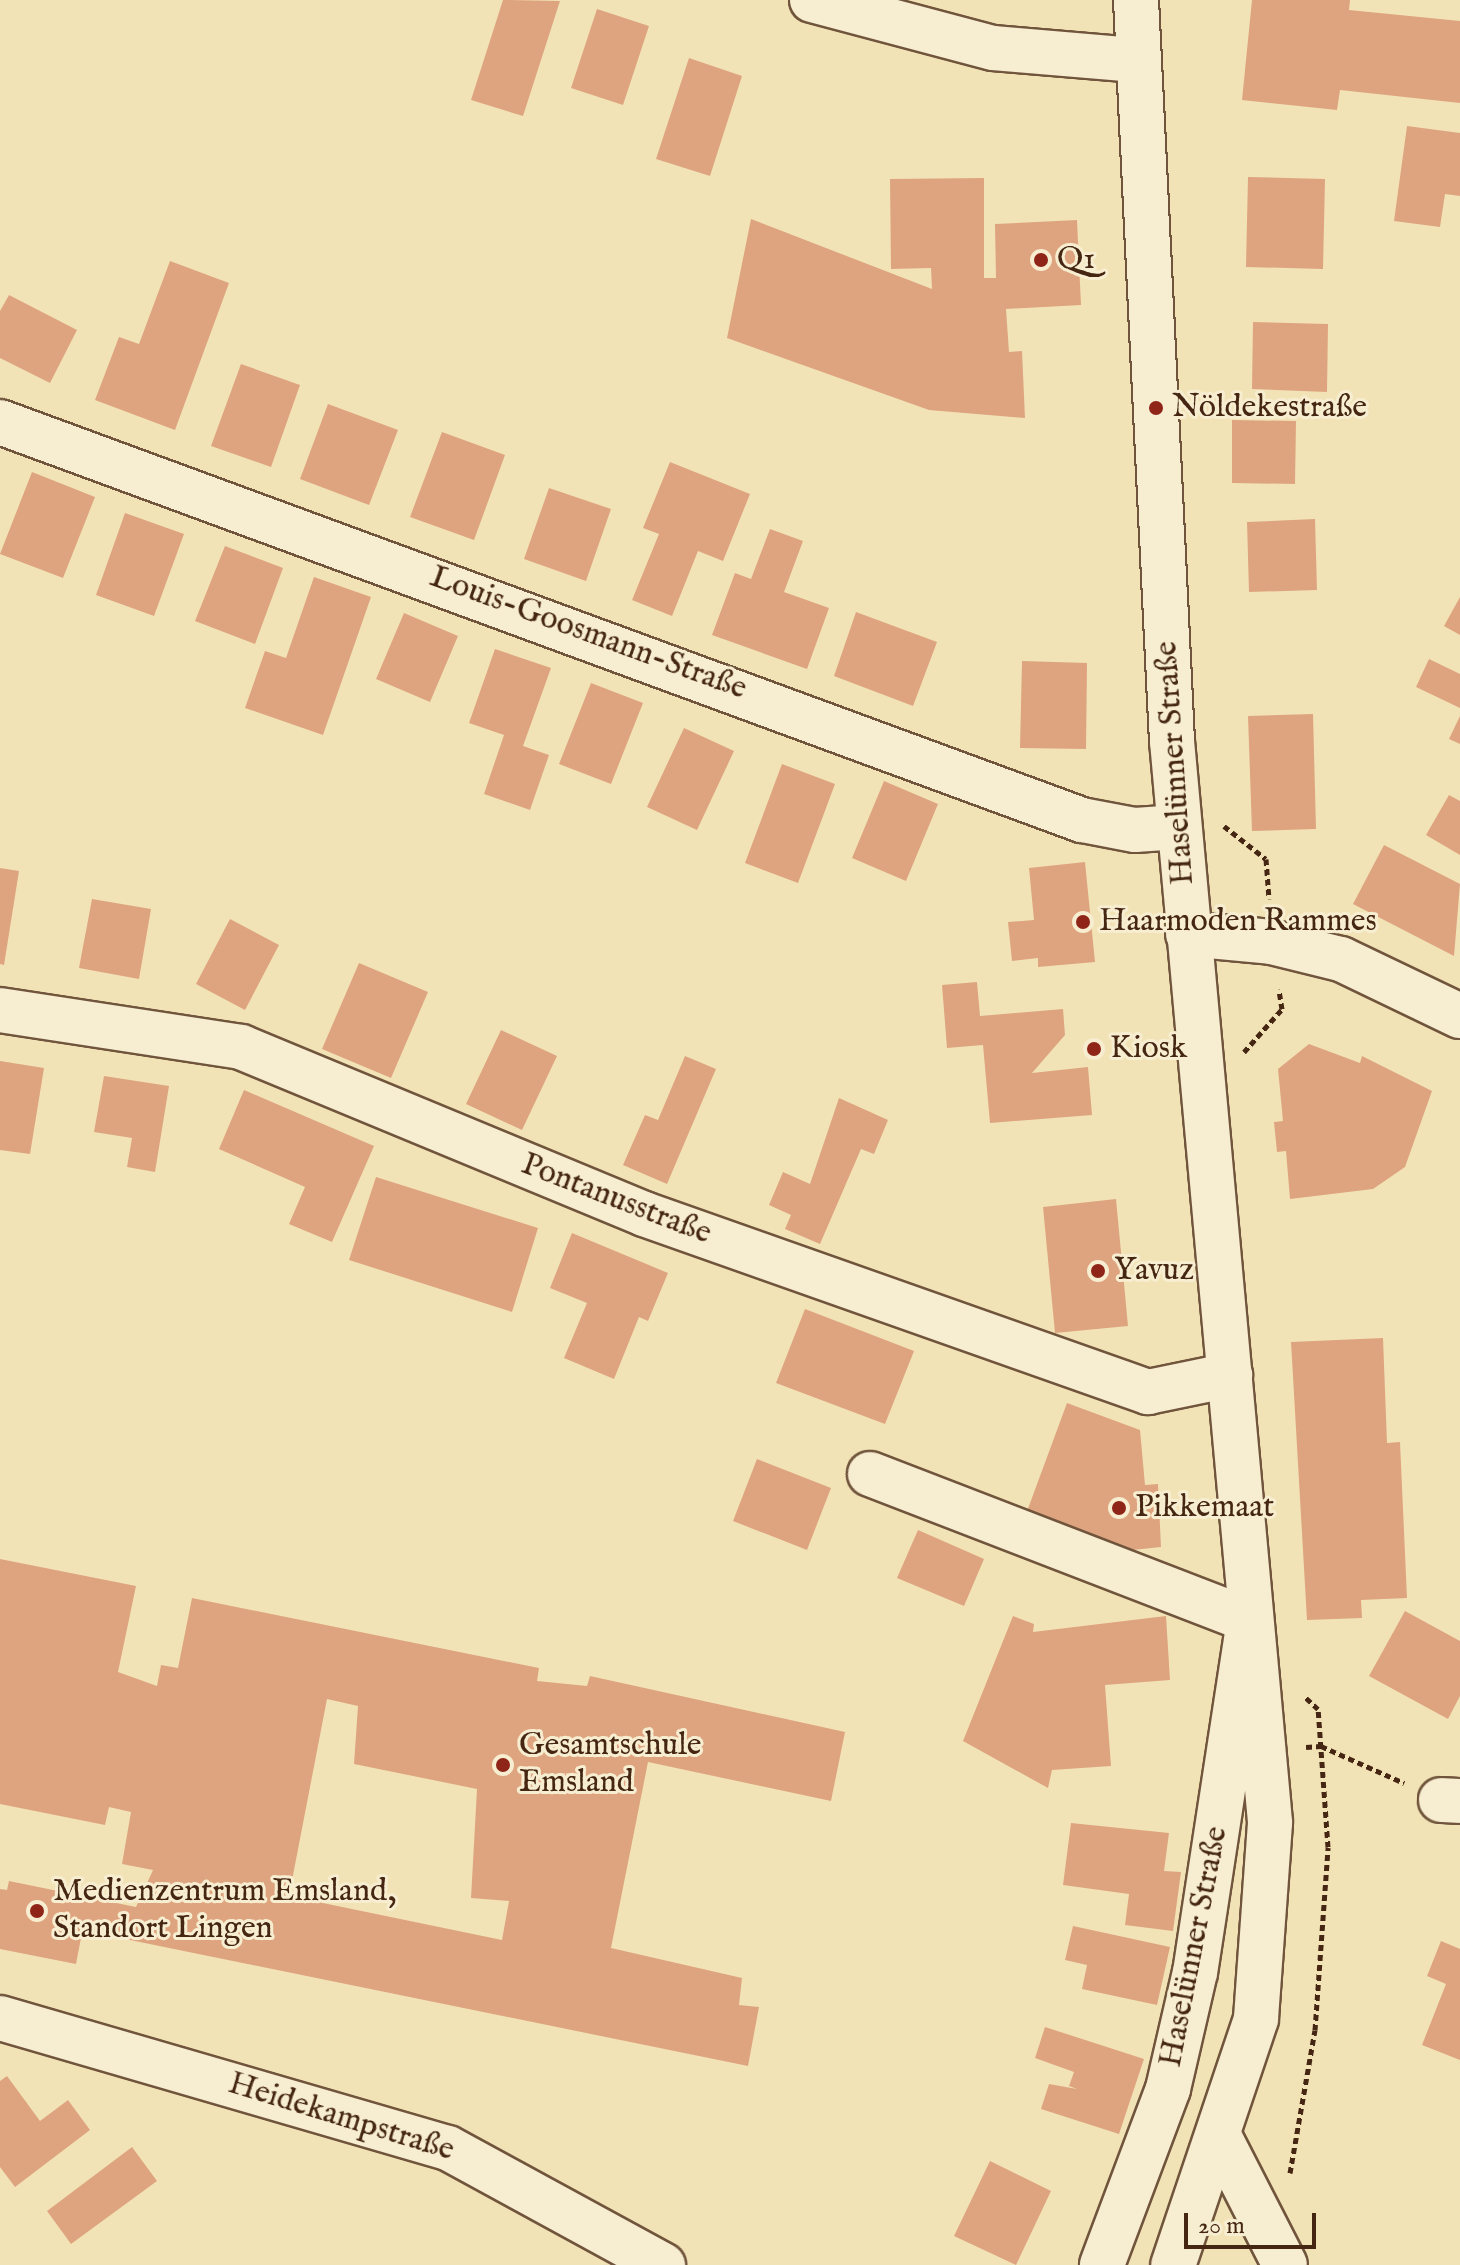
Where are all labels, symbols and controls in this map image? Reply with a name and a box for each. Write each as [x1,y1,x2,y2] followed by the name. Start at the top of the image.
[1057,241,1095,279] place label: Q1
[1032,251,1050,269] marker: Q1
[1172,389,1367,427] place label: Nöldekestraße
[1147,399,1165,417] marker: Nöldekestraße
[424,559,752,709] street label: Louis-Goosmann-Straße
[1148,640,1204,886] street label: Haselünner Straße
[1099,903,1377,941] place label: Haarmoden Rammes
[1074,913,1092,931] marker: Haarmoden Rammes
[1110,1030,1187,1068] place label: Kiosk
[1085,1040,1103,1058] marker: Kiosk
[516,1146,716,1254] street label: Pontanusstraße
[1114,1252,1194,1290] place label: Yavuz
[1089,1262,1107,1280] marker: Yavuz
[1135,1489,1274,1527] place label: Pikkemaat
[1110,1499,1128,1517] marker: Pikkemaat
[519,1728,701,1803] place label: Gesamtschule Emsland
[494,1756,512,1774] marker: Gesamtschule Emsland
[1153,1824,1237,2070] street label: Haselünner Straße
[53,1874,396,1949] place label: Medienzentrum Emsland, Standort Lingen
[28,1902,46,1920] marker: Medienzentrum Emsland, Standort Lingen
[224,2065,458,2171] street label: Heidekampstraße
[1188,2197,1320,2247] scale bar
[1198,2211,1245,2242] text: 20 m

